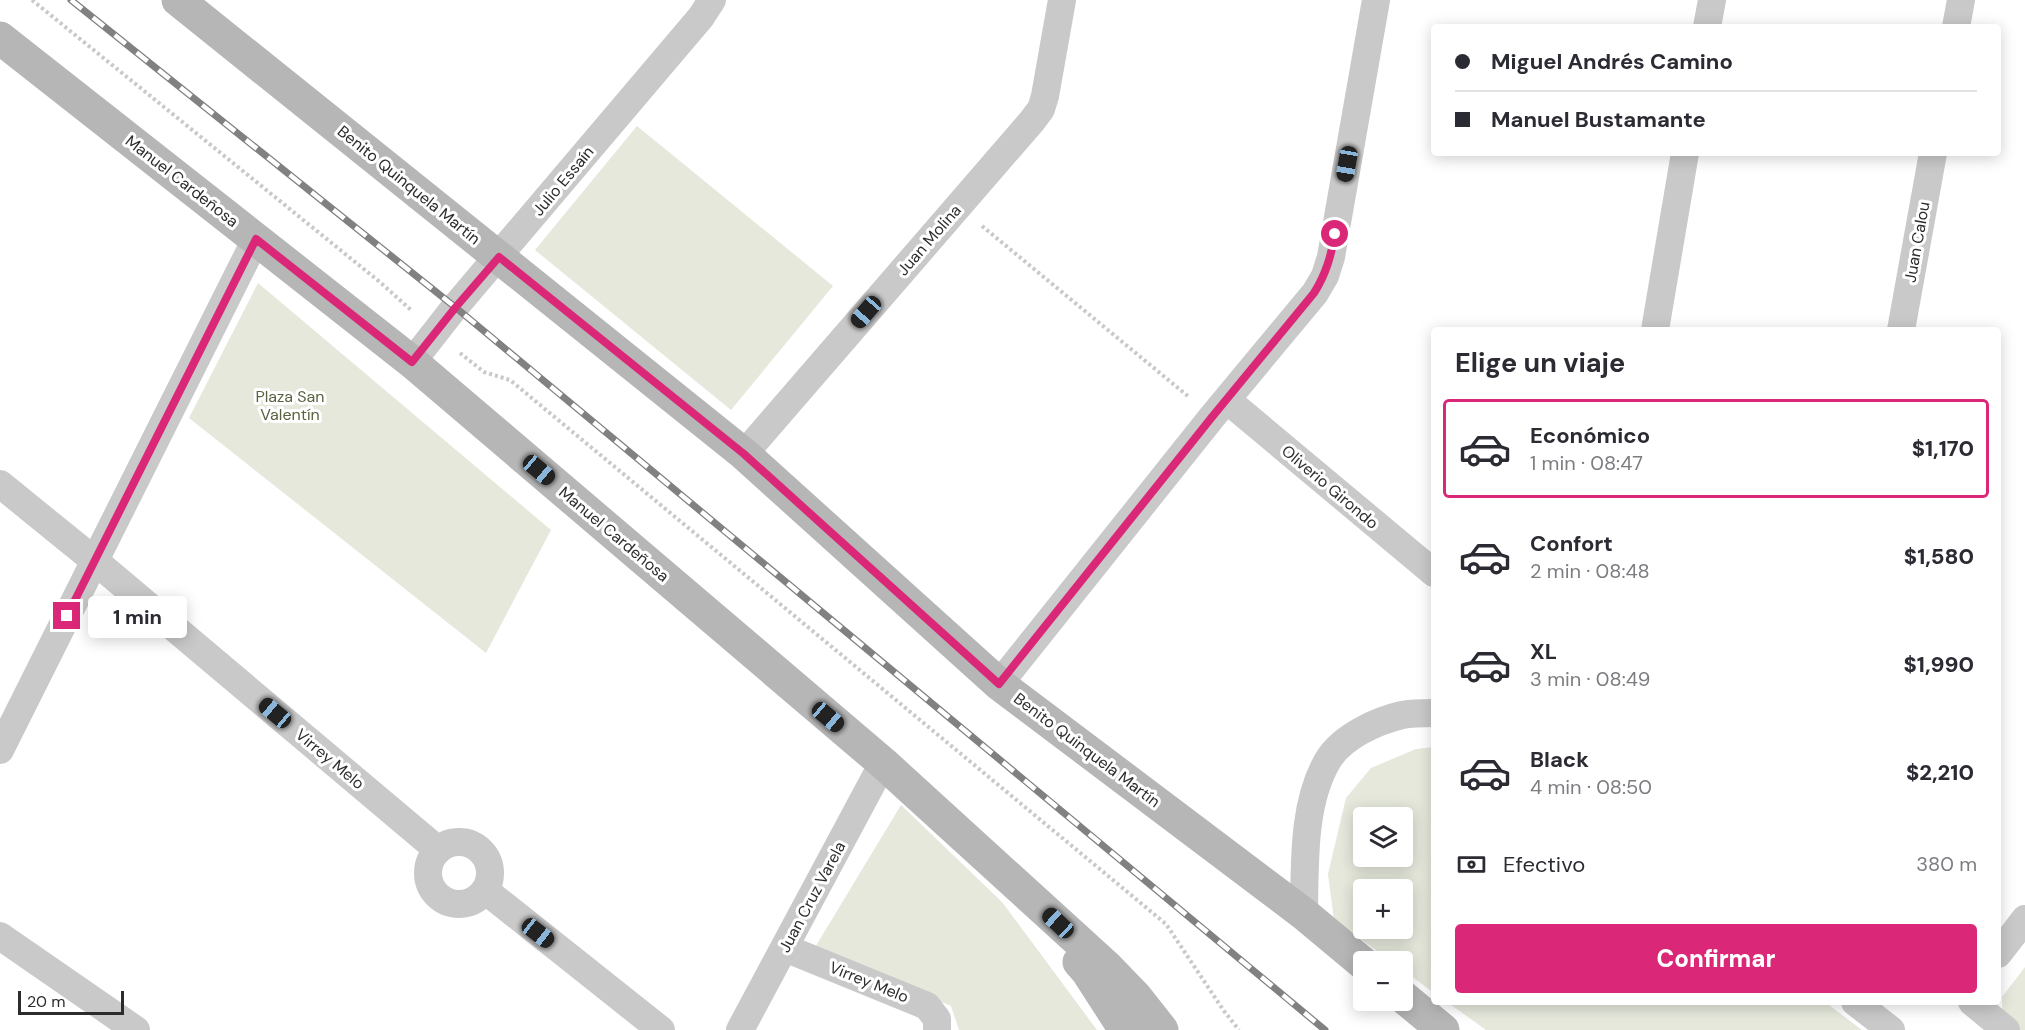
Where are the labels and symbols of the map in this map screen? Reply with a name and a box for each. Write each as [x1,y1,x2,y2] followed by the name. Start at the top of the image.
[333,121,485,249] street label: Benito Quinquela Martín
[121,130,243,232] street label: Manuel Cardeñosa
[528,142,598,220] street label: Julio Essaín
[1335,145,1359,183] car
[892,200,966,280] street label: Juan Molina
[1900,200,1934,284] street label: Juan Calou
[1321,220,1348,247] route start
[847,293,885,331] car
[255,386,325,425] park label: Plaza San Valentín
[1277,440,1383,534] street label: Oliverio Girondo
[519,452,559,488] car
[554,482,674,586] street label: Manuel Cardeñosa
[88,595,187,637] callout: 1 min
[53,602,80,629] route end
[1010,688,1164,812] street label: Benito Quinquela Martín
[255,695,295,731] car
[808,699,848,735] car
[291,724,369,794] street label: Virrey Melo
[774,838,850,956] street label: Juan Cruz Varela
[1039,904,1077,942] car
[518,915,558,951] car
[826,957,912,1007] street label: Virrey Melo
[18,988,124,1016] scale bar

